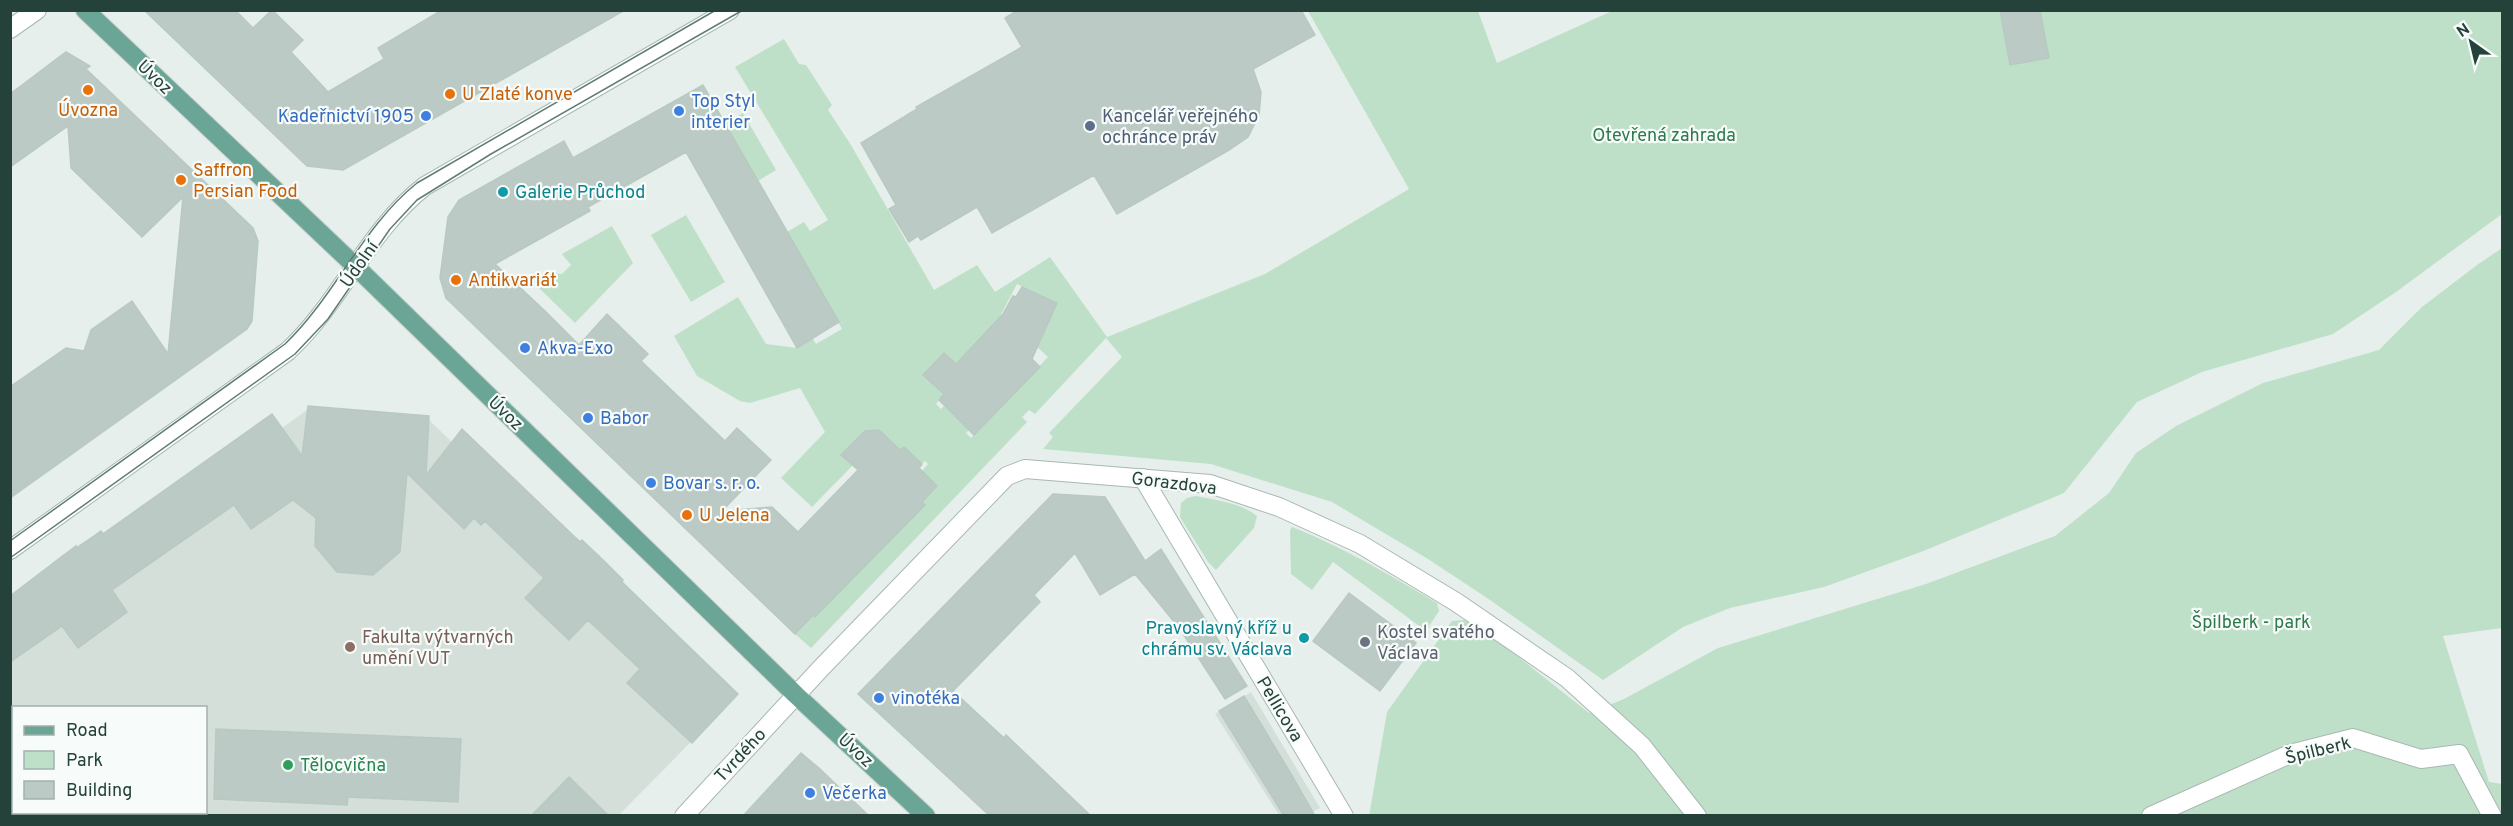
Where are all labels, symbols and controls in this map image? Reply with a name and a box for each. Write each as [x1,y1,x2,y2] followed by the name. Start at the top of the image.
[2441,12,2501,72] north arrow
[2453,20,2474,43] text: N
[131,54,178,100] street label: Úvoz
[81,83,95,97] marker: Úvozna
[462,84,573,107] place label: U Zlaté konve
[443,87,457,101] marker: U Zlaté konve
[691,91,756,135] place label: Top Styl interier
[58,98,118,123] place label: Úvozna
[672,104,686,118] marker: Top Styl interier
[278,106,414,129] place label: Kadeřnictví 1905
[1102,106,1258,150] place label: Kancelář veřejného ochránce práv
[419,109,433,123] marker: Kadeřnictví 1905
[1083,119,1097,133] marker: Kancelář veřejného ochránce práv
[1592,125,1736,148] park label: Otevřená zahrada
[193,160,298,204] place label: Saffron Persian Food
[174,173,188,187] marker: Saffron Persian Food
[515,182,645,205] place label: Galerie Průchod
[496,185,510,199] marker: Galerie Průchod
[334,235,385,293] street label: Údolní
[468,270,557,293] place label: Antikvariát
[449,273,463,287] marker: Antikvariát
[537,338,613,361] place label: Akva-Exo
[518,341,532,355] marker: Akva-Exo
[482,390,529,436] street label: Úvoz
[600,408,649,431] place label: Babor
[581,411,595,425] marker: Babor
[1130,468,1218,501] street label: Gorazdova
[663,473,760,496] place label: Bovar s. r. o.
[644,476,658,490] marker: Bovar s. r. o.
[699,505,769,528] place label: U Jelena
[680,508,694,522] marker: U Jelena
[2191,610,2311,635] park label: Špilberk - park
[1141,618,1292,662] place label: Pravoslavný kříž u chrámu sv. Václava
[1377,622,1495,666] place label: Kostel svatého Václava
[362,627,514,671] place label: Fakulta výtvarných umění VUT
[1297,631,1311,645] marker: Pravoslavný kříž u chrámu sv. Václava
[1358,635,1372,649] marker: Kostel svatého Václava
[343,640,357,654] marker: Fakulta výtvarných umění VUT
[1250,673,1307,747] street label: Pellicova
[891,688,960,711] place label: vinotéka
[872,691,886,705] marker: vinotéka
[12,706,207,814] legend
[66,720,108,743] text: Road
[710,724,772,788] street label: Tvrdého
[832,727,879,773] street label: Úvoz
[2283,730,2354,771] street label: Špilberk
[66,750,103,773] text: Park
[300,755,386,778] place label: Tělocvična
[281,758,295,772] marker: Tělocvična
[66,780,132,803] text: Building
[822,783,887,806] place label: Večerka
[803,786,817,800] marker: Večerka

